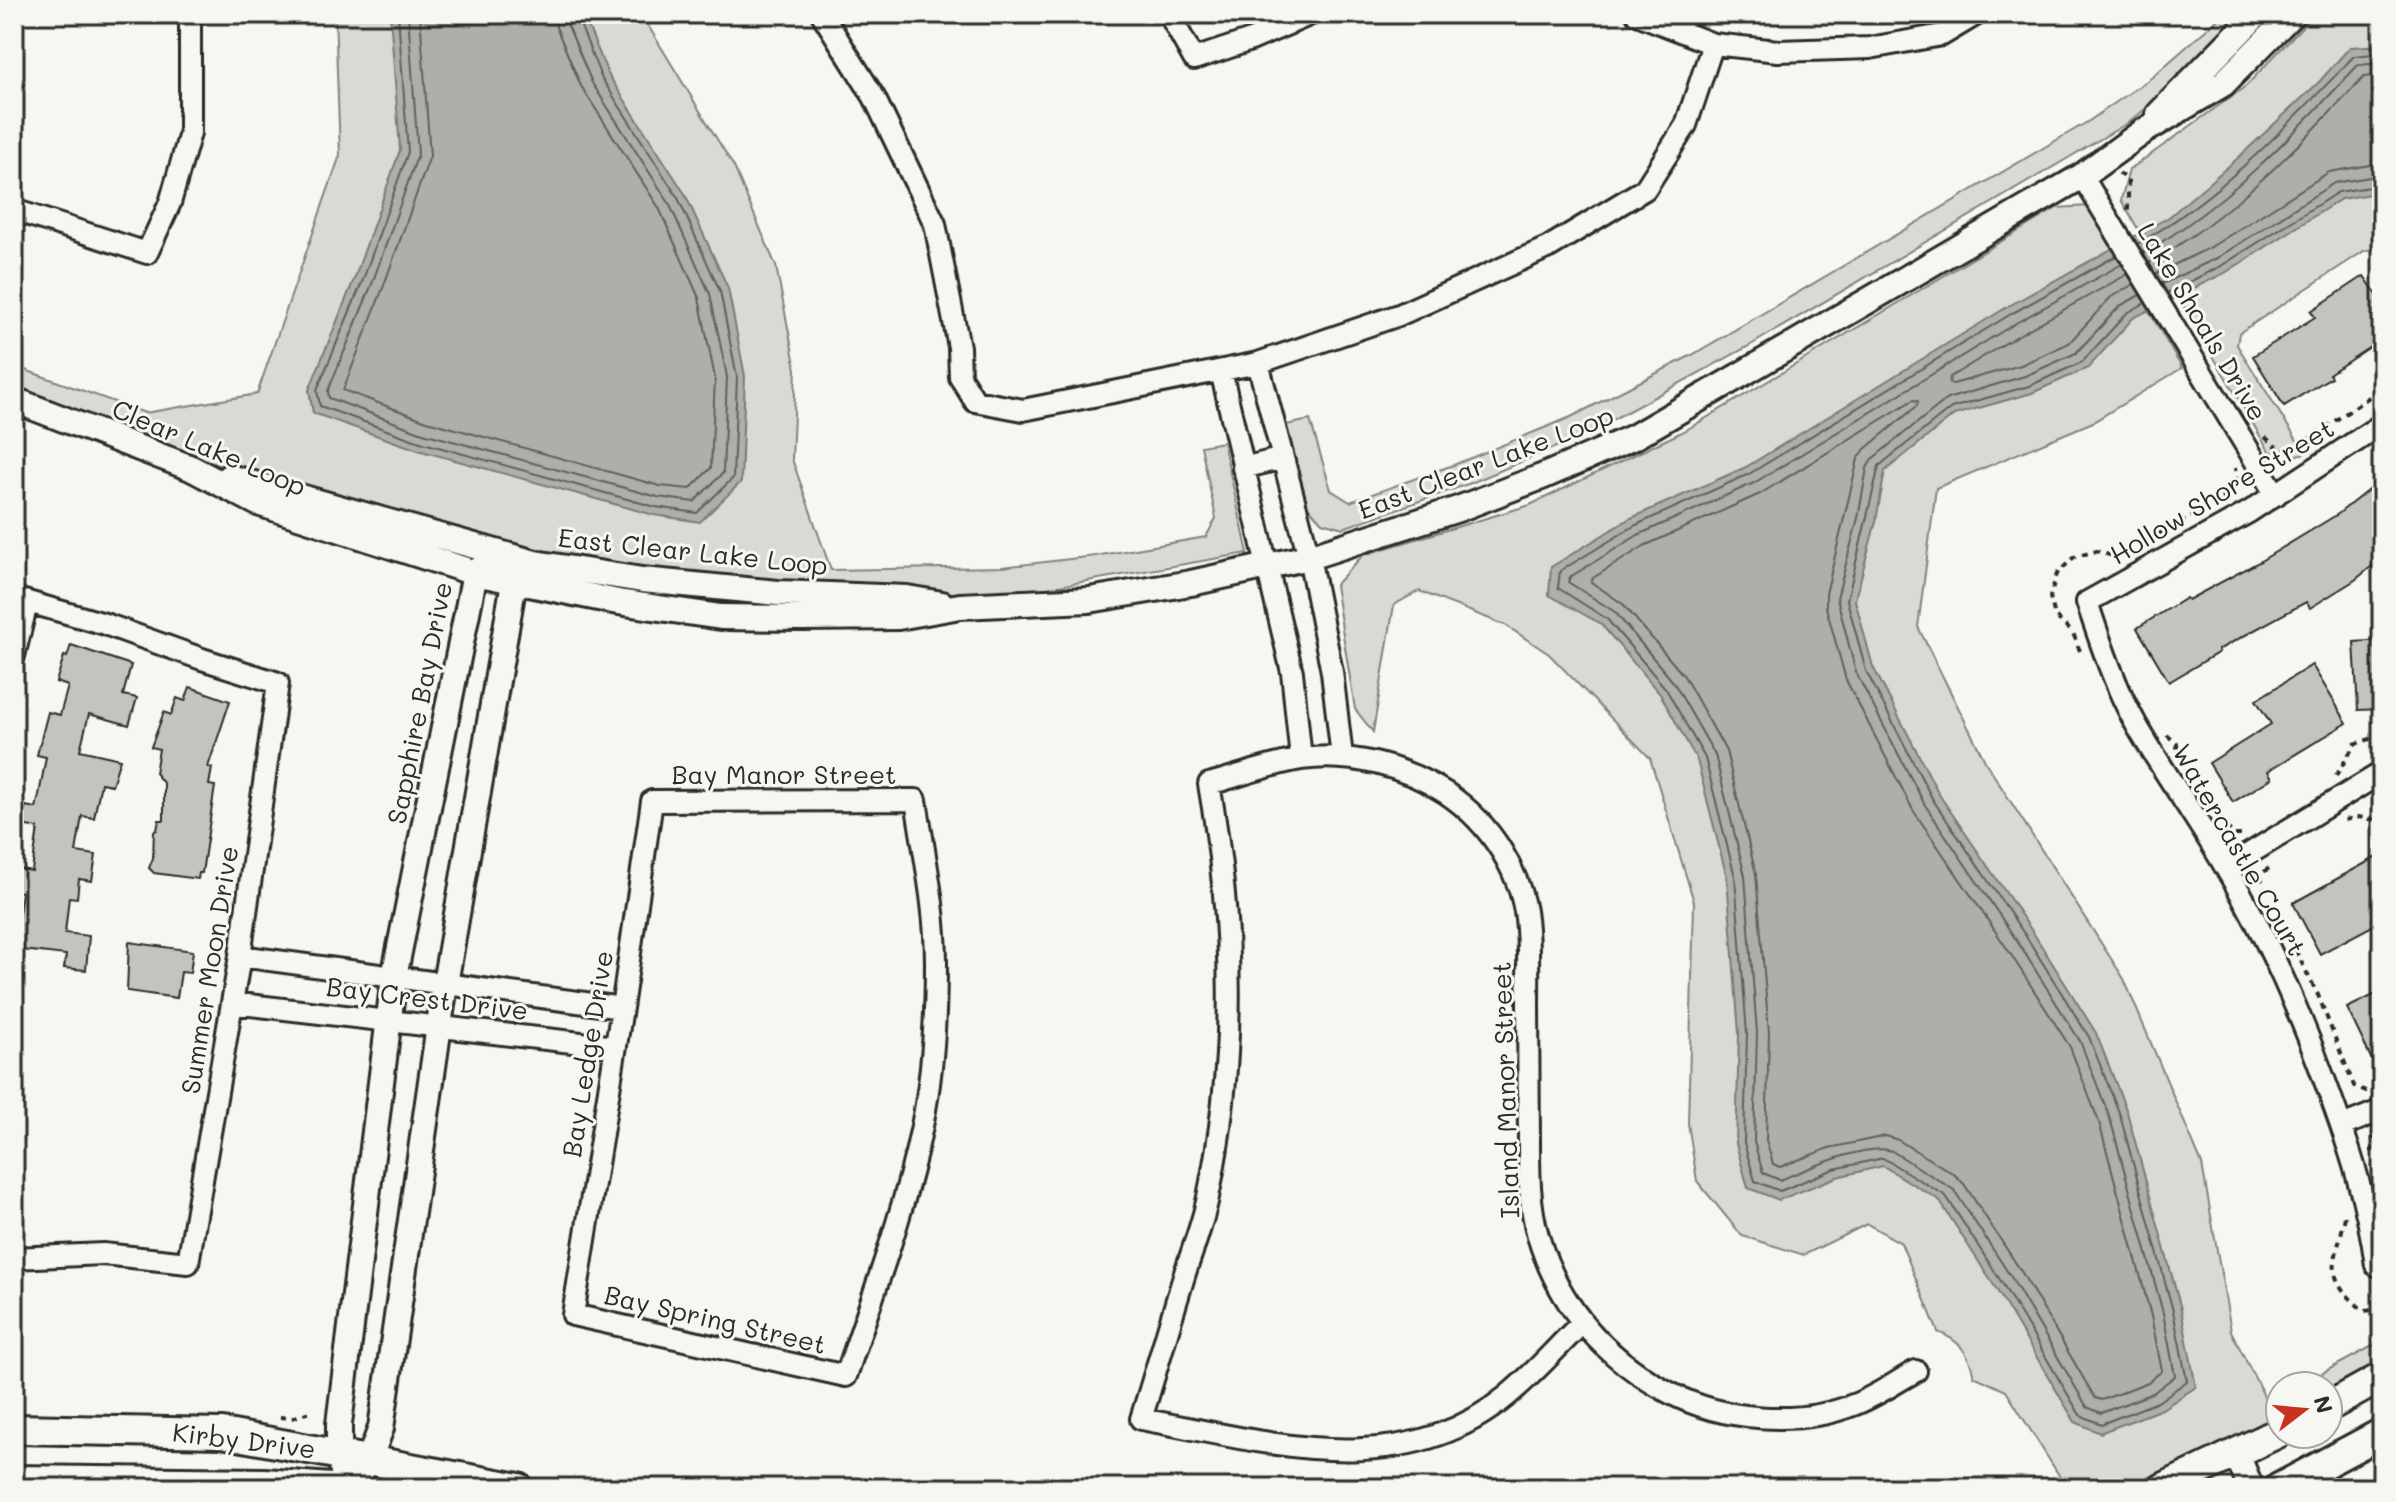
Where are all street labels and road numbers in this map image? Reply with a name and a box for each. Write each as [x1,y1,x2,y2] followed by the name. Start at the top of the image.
[2130,216,2275,427] street label: Lake Shoals Drive
[107,391,311,503] street label: Clear Lake Loop
[1353,398,1618,526] street label: East Clear Lake Loop
[2103,411,2340,572] street label: Hollow Shore Street
[557,520,830,582] street label: East Clear Lake Loop
[379,579,459,827] street label: Sapphire Bay Drive
[2165,738,2314,961] street label: Watercastle Court
[671,757,897,791] street label: Bay Manor Street
[173,843,245,1096] street label: Summer Moon Drive
[554,948,620,1160] street label: Bay Ledge Drive
[1484,961,1526,1219] street label: Island Manor Street
[324,969,530,1027] street label: Bay Crest Drive
[601,1277,829,1361] street label: Bay Spring Street
[171,1414,318,1466] street label: Kirby Drive

